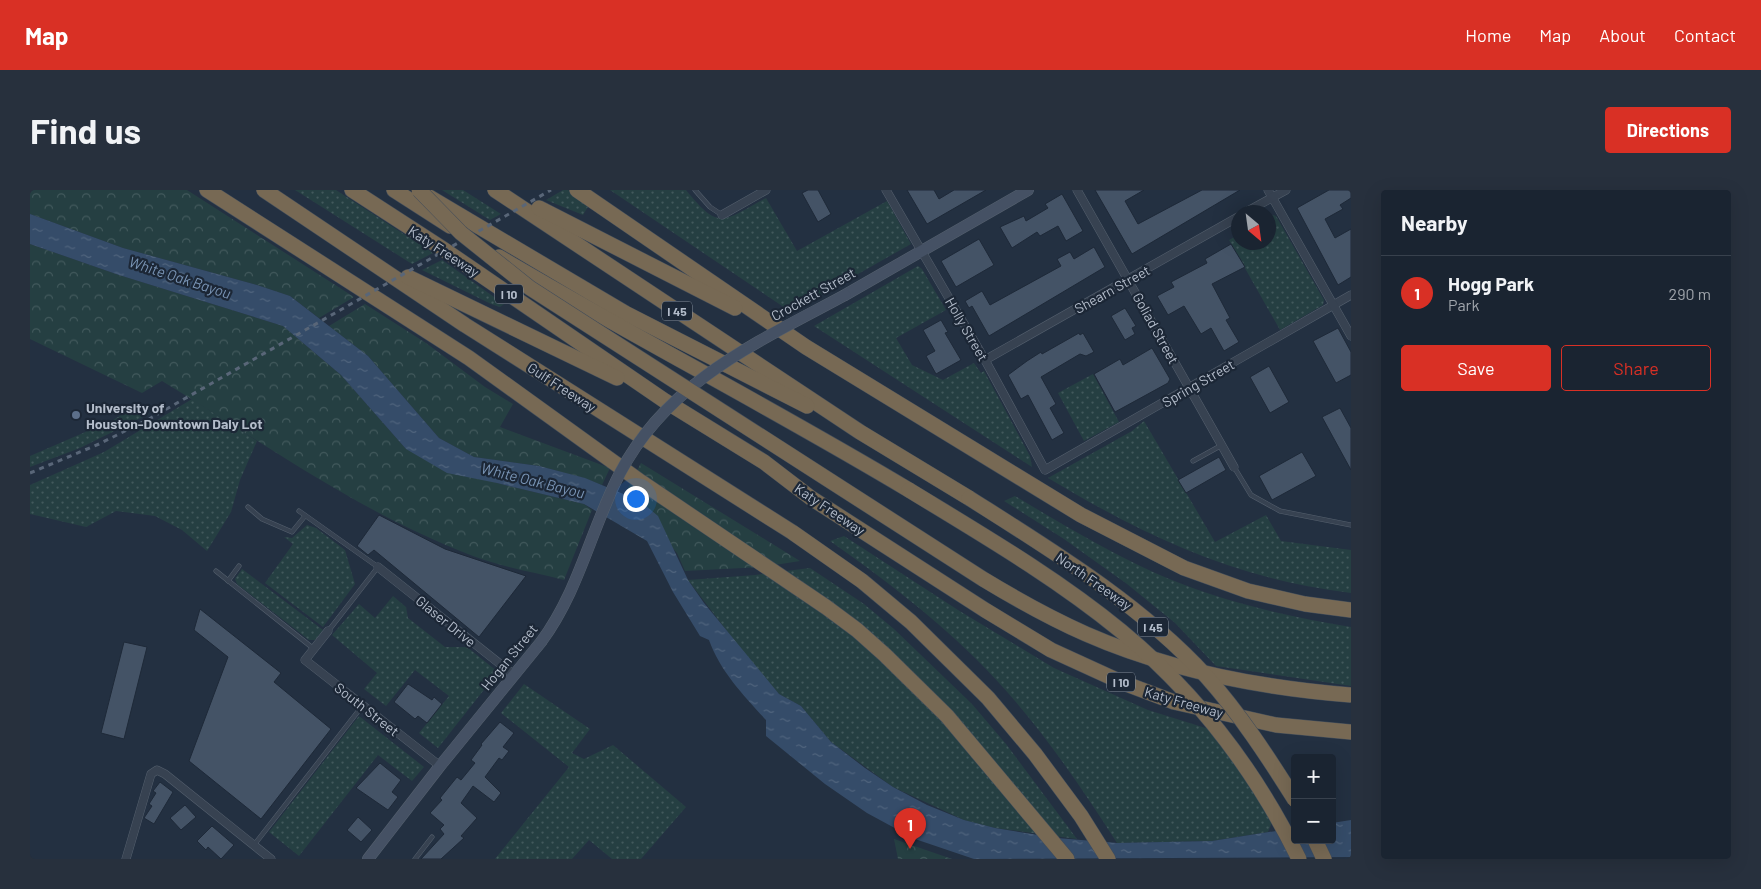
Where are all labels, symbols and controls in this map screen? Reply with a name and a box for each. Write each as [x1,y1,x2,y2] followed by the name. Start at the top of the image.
[25,21,68,50] text: Map
[1465,24,1511,46] text: Home
[1539,24,1571,46] text: Map
[1599,24,1646,46] text: About
[1674,24,1736,46] text: Contact
[1605,107,1731,153] button: Directions
[30,109,141,151] text: Find us
[1231,205,1276,250] north arrow
[1401,210,1467,235] text: Nearby
[405,222,483,280] street label: Katy Freeway
[127,252,233,302] water label: White Oak Bayou
[1071,261,1153,317] street label: Shearn Street
[768,264,858,324] street label: Crockett Street
[1448,272,1534,295] text: Hogg Park
[1414,284,1420,303] text: 1
[1669,284,1711,303] text: 290 m
[495,285,523,304] road number: I 10
[1129,289,1183,367] street label: Goliad Street
[942,294,992,364] street label: Holly Street
[1448,295,1479,314] text: Park
[662,302,692,320] road number: I 45
[1401,345,1551,391] button: Save
[1561,345,1711,391] button: Share
[1159,355,1237,411] street label: Spring Street
[525,359,600,416] street label: Gulf Freeway
[86,399,263,432] place label: University of Houston-Downtown Daly Lot
[70,409,82,421] marker: University of Houston-Downtown Daly Lot
[479,458,587,502] water label: White Oak Bayou
[792,479,869,539] street label: Katy Freeway
[623,486,649,512] your location
[1053,549,1136,614] street label: North Freeway
[413,592,479,650] street label: Glaser Drive
[1138,618,1168,637] road number: I 45
[477,621,541,693] street label: Hogan Street
[1107,672,1135,692] road number: I 10
[331,679,403,739] street label: South Street
[1143,683,1226,721] street label: Katy Freeway
[1291,754,1336,844] map controls
[1291,754,1336,799] button: +
[1291,799,1336,844] button: −
[894,808,926,849] pin: 1

